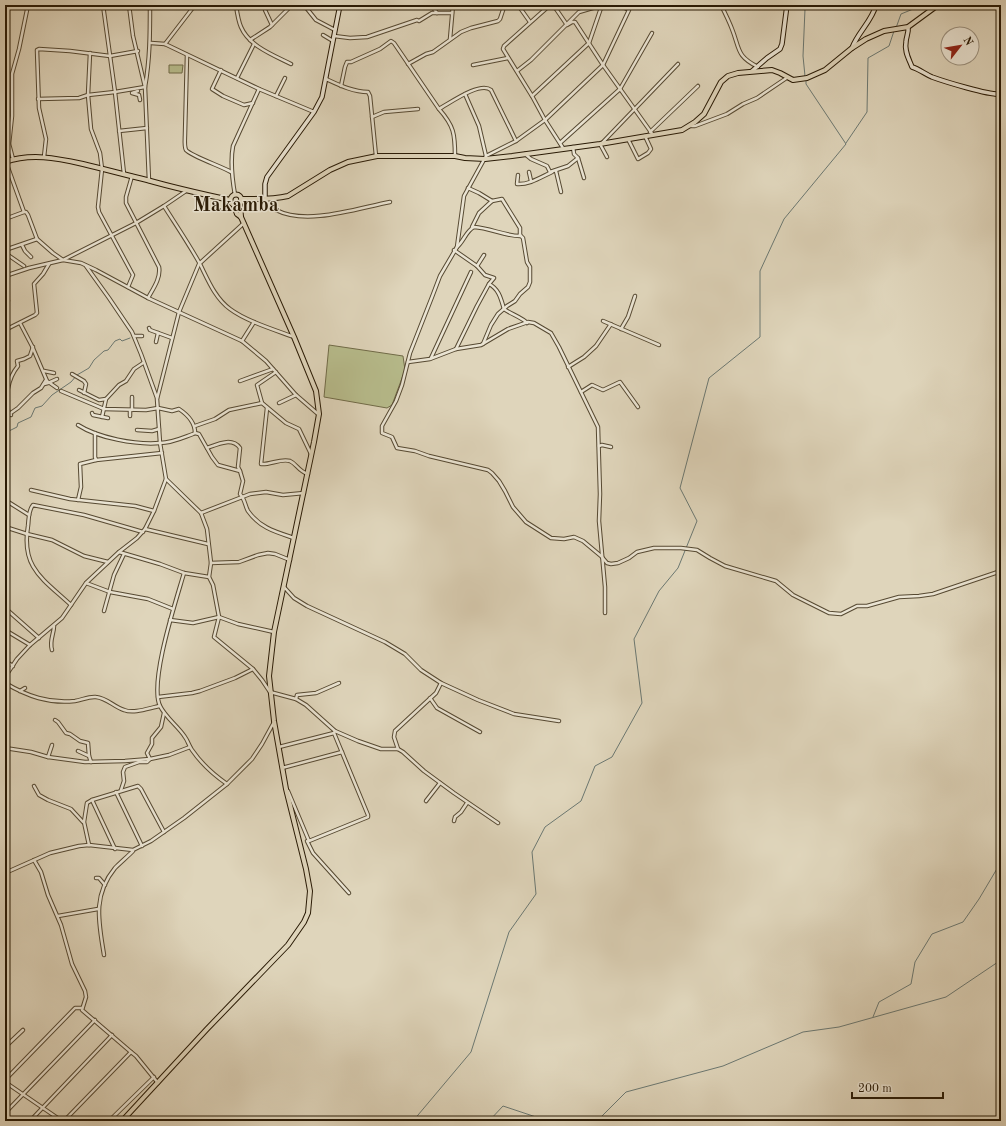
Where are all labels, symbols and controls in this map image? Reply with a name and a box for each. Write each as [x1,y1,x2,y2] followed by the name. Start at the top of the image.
[940,26,980,66] north arrow
[960,35,974,49] text: N
[193,196,279,216] district label: Makamba
[852,1074,943,1100] scale bar
[858,1083,892,1095] text: 200 m

